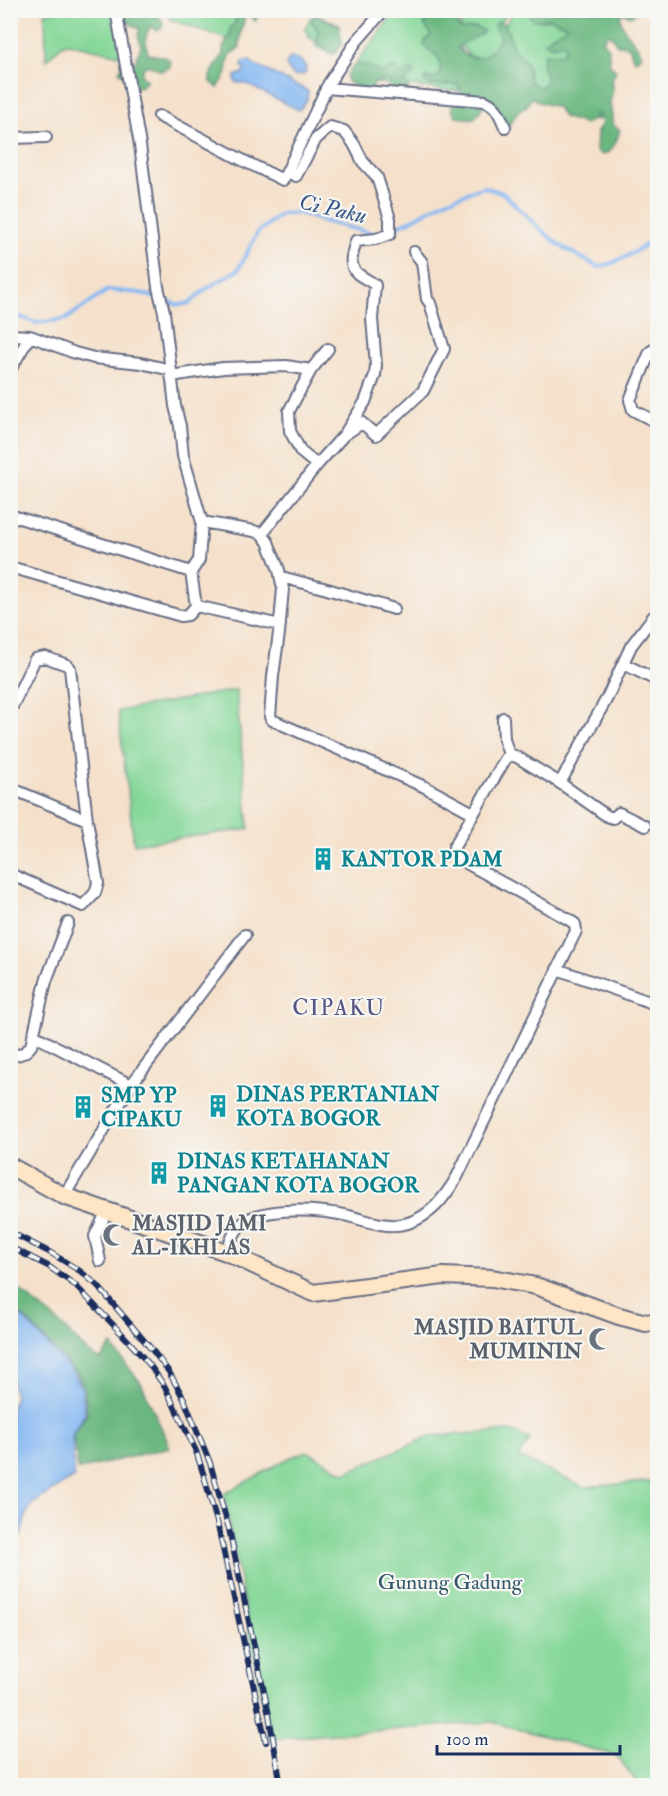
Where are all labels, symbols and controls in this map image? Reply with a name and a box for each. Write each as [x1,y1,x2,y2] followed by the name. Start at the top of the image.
[296,188,369,230] water label: Ci Paku
[310,846,336,872] building icon: KANTOR PDAM
[341,846,503,873] place label: KANTOR PDAM
[292,994,386,1022] district label: CIPAKU
[236,1081,440,1132] place label: DINAS PERTANIAN KOTA BOGOR
[101,1082,182,1133] place label: SMP YP CIPAKU
[205,1093,231,1119] building icon: DINAS PERTANIAN KOTA BOGOR
[70,1094,96,1120] building icon: SMP YP CIPAKU
[177,1148,420,1199] place label: DINAS KETAHANAN PANGAN KOTA BOGOR
[146,1160,172,1186] building icon: DINAS KETAHANAN PANGAN KOTA BOGOR
[131,1210,267,1261] place label: MASJID JAMI AL-IKHLAS
[101,1222,127,1248] mosque icon: MASJID JAMI AL-IKHLAS
[413,1314,583,1365] place label: MASJID BAITUL MUMININ
[587,1326,613,1352] mosque icon: MASJID BAITUL MUMININ
[378,1569,523,1596] park label: Gunung Gadung
[437,1718,620,1756] scale bar
[446,1728,489,1751] text: 100 m

